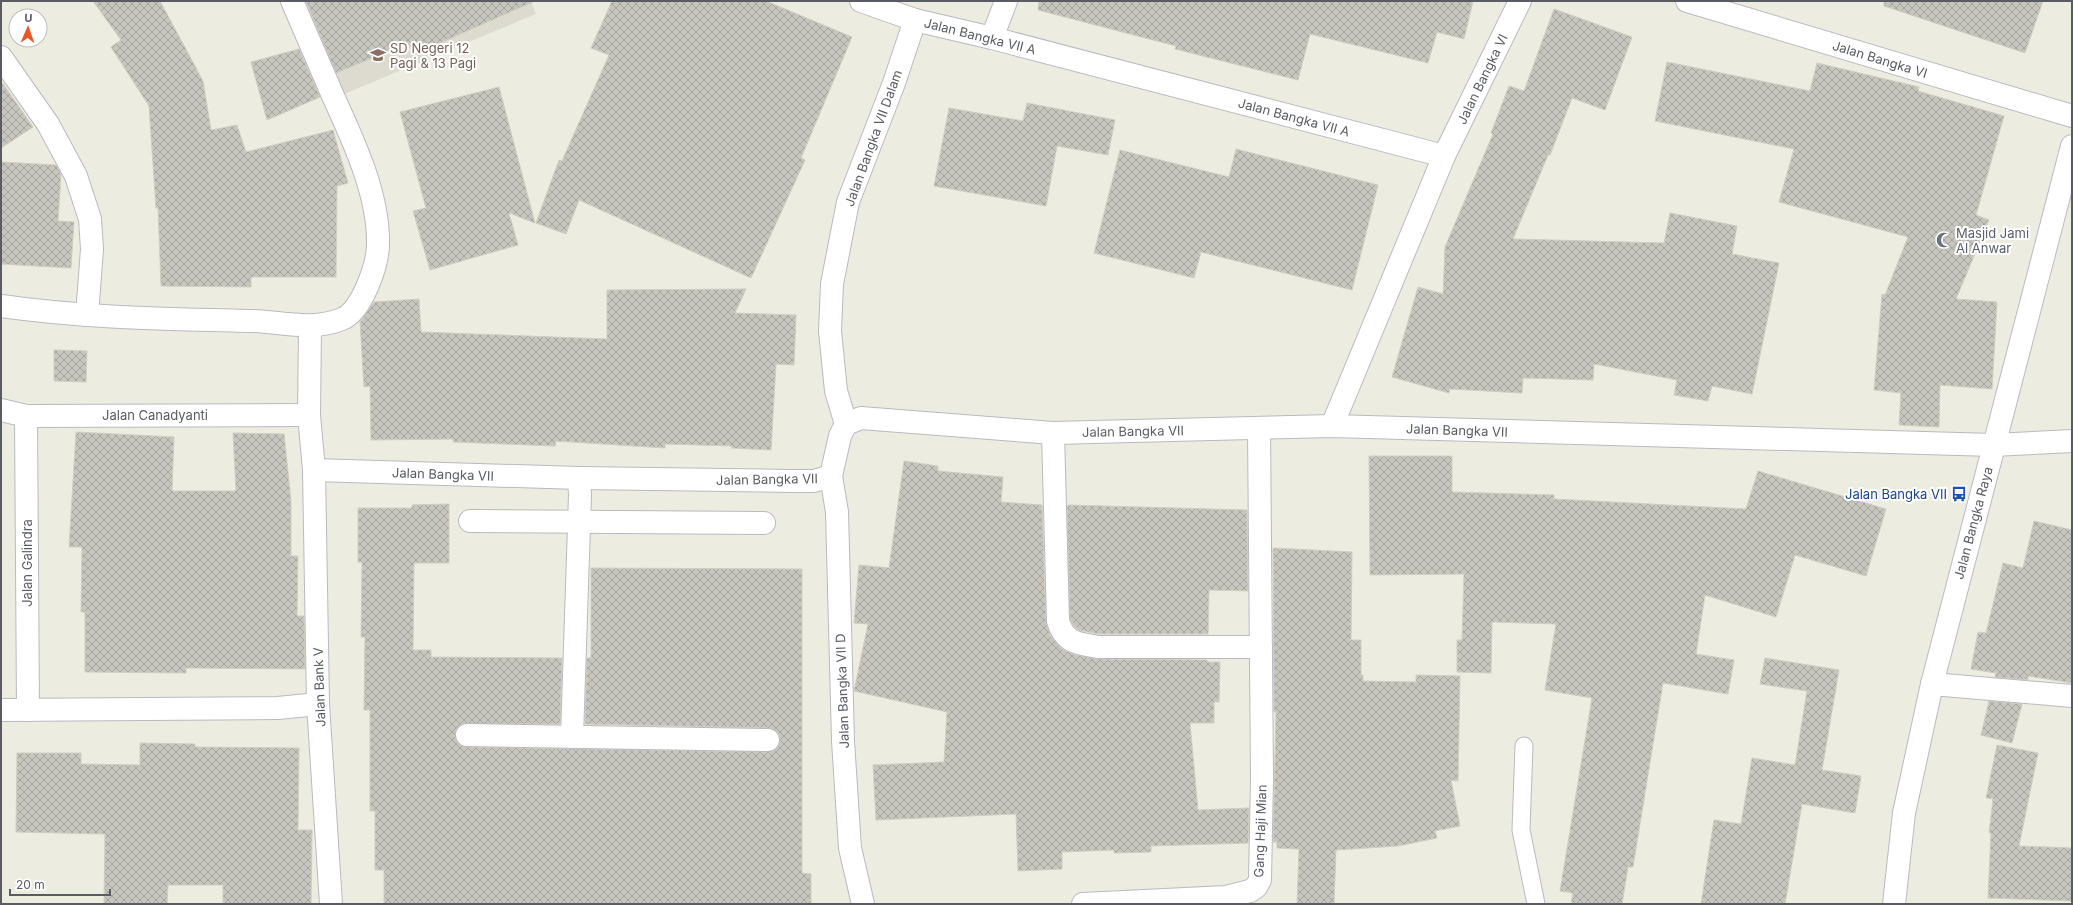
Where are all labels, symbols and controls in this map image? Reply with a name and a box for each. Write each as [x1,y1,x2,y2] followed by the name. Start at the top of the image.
[8,8,48,48] north arrow
[24,11,33,25] text: U
[922,14,1038,58] street label: Jalan Bangka VII A
[1453,31,1511,127] street label: Jalan Bangka VI
[1831,37,1929,81] street label: Jalan Bangka VI
[390,40,476,71] place label: SD Negeri 12 Pagi & 13 Pagi
[369,46,387,64] school or university icon: SD Negeri 12 Pagi & 13 Pagi
[841,68,905,208] street label: Jalan Bangka VII Dalam
[1237,94,1351,140] street label: Jalan Bangka VII A
[1956,225,2029,256] place label: Masjid Jami Al Anwar
[1935,231,1953,249] mosque icon: Masjid Jami Al Anwar
[102,407,208,423] street label: Jalan Canadyanti
[1406,420,1508,440] street label: Jalan Bangka VII
[1082,422,1184,440] street label: Jalan Bangka VII
[392,464,494,484] street label: Jalan Bangka VII
[1950,465,1996,581] street label: Jalan Bangka Raya
[716,470,818,488] street label: Jalan Bangka VII
[1950,485,1968,503] bus stop icon: Jalan Bangka VII
[1845,486,1947,502] place label: Jalan Bangka VII
[19,519,35,607] street label: Jalan Galindra
[832,633,852,749] street label: Jalan Bangka VII D
[310,647,328,727] street label: Jalan Bank V
[1250,784,1270,878] street label: Gang Haji Mian
[10,871,110,897] scale bar
[16,877,45,892] text: 20 m

